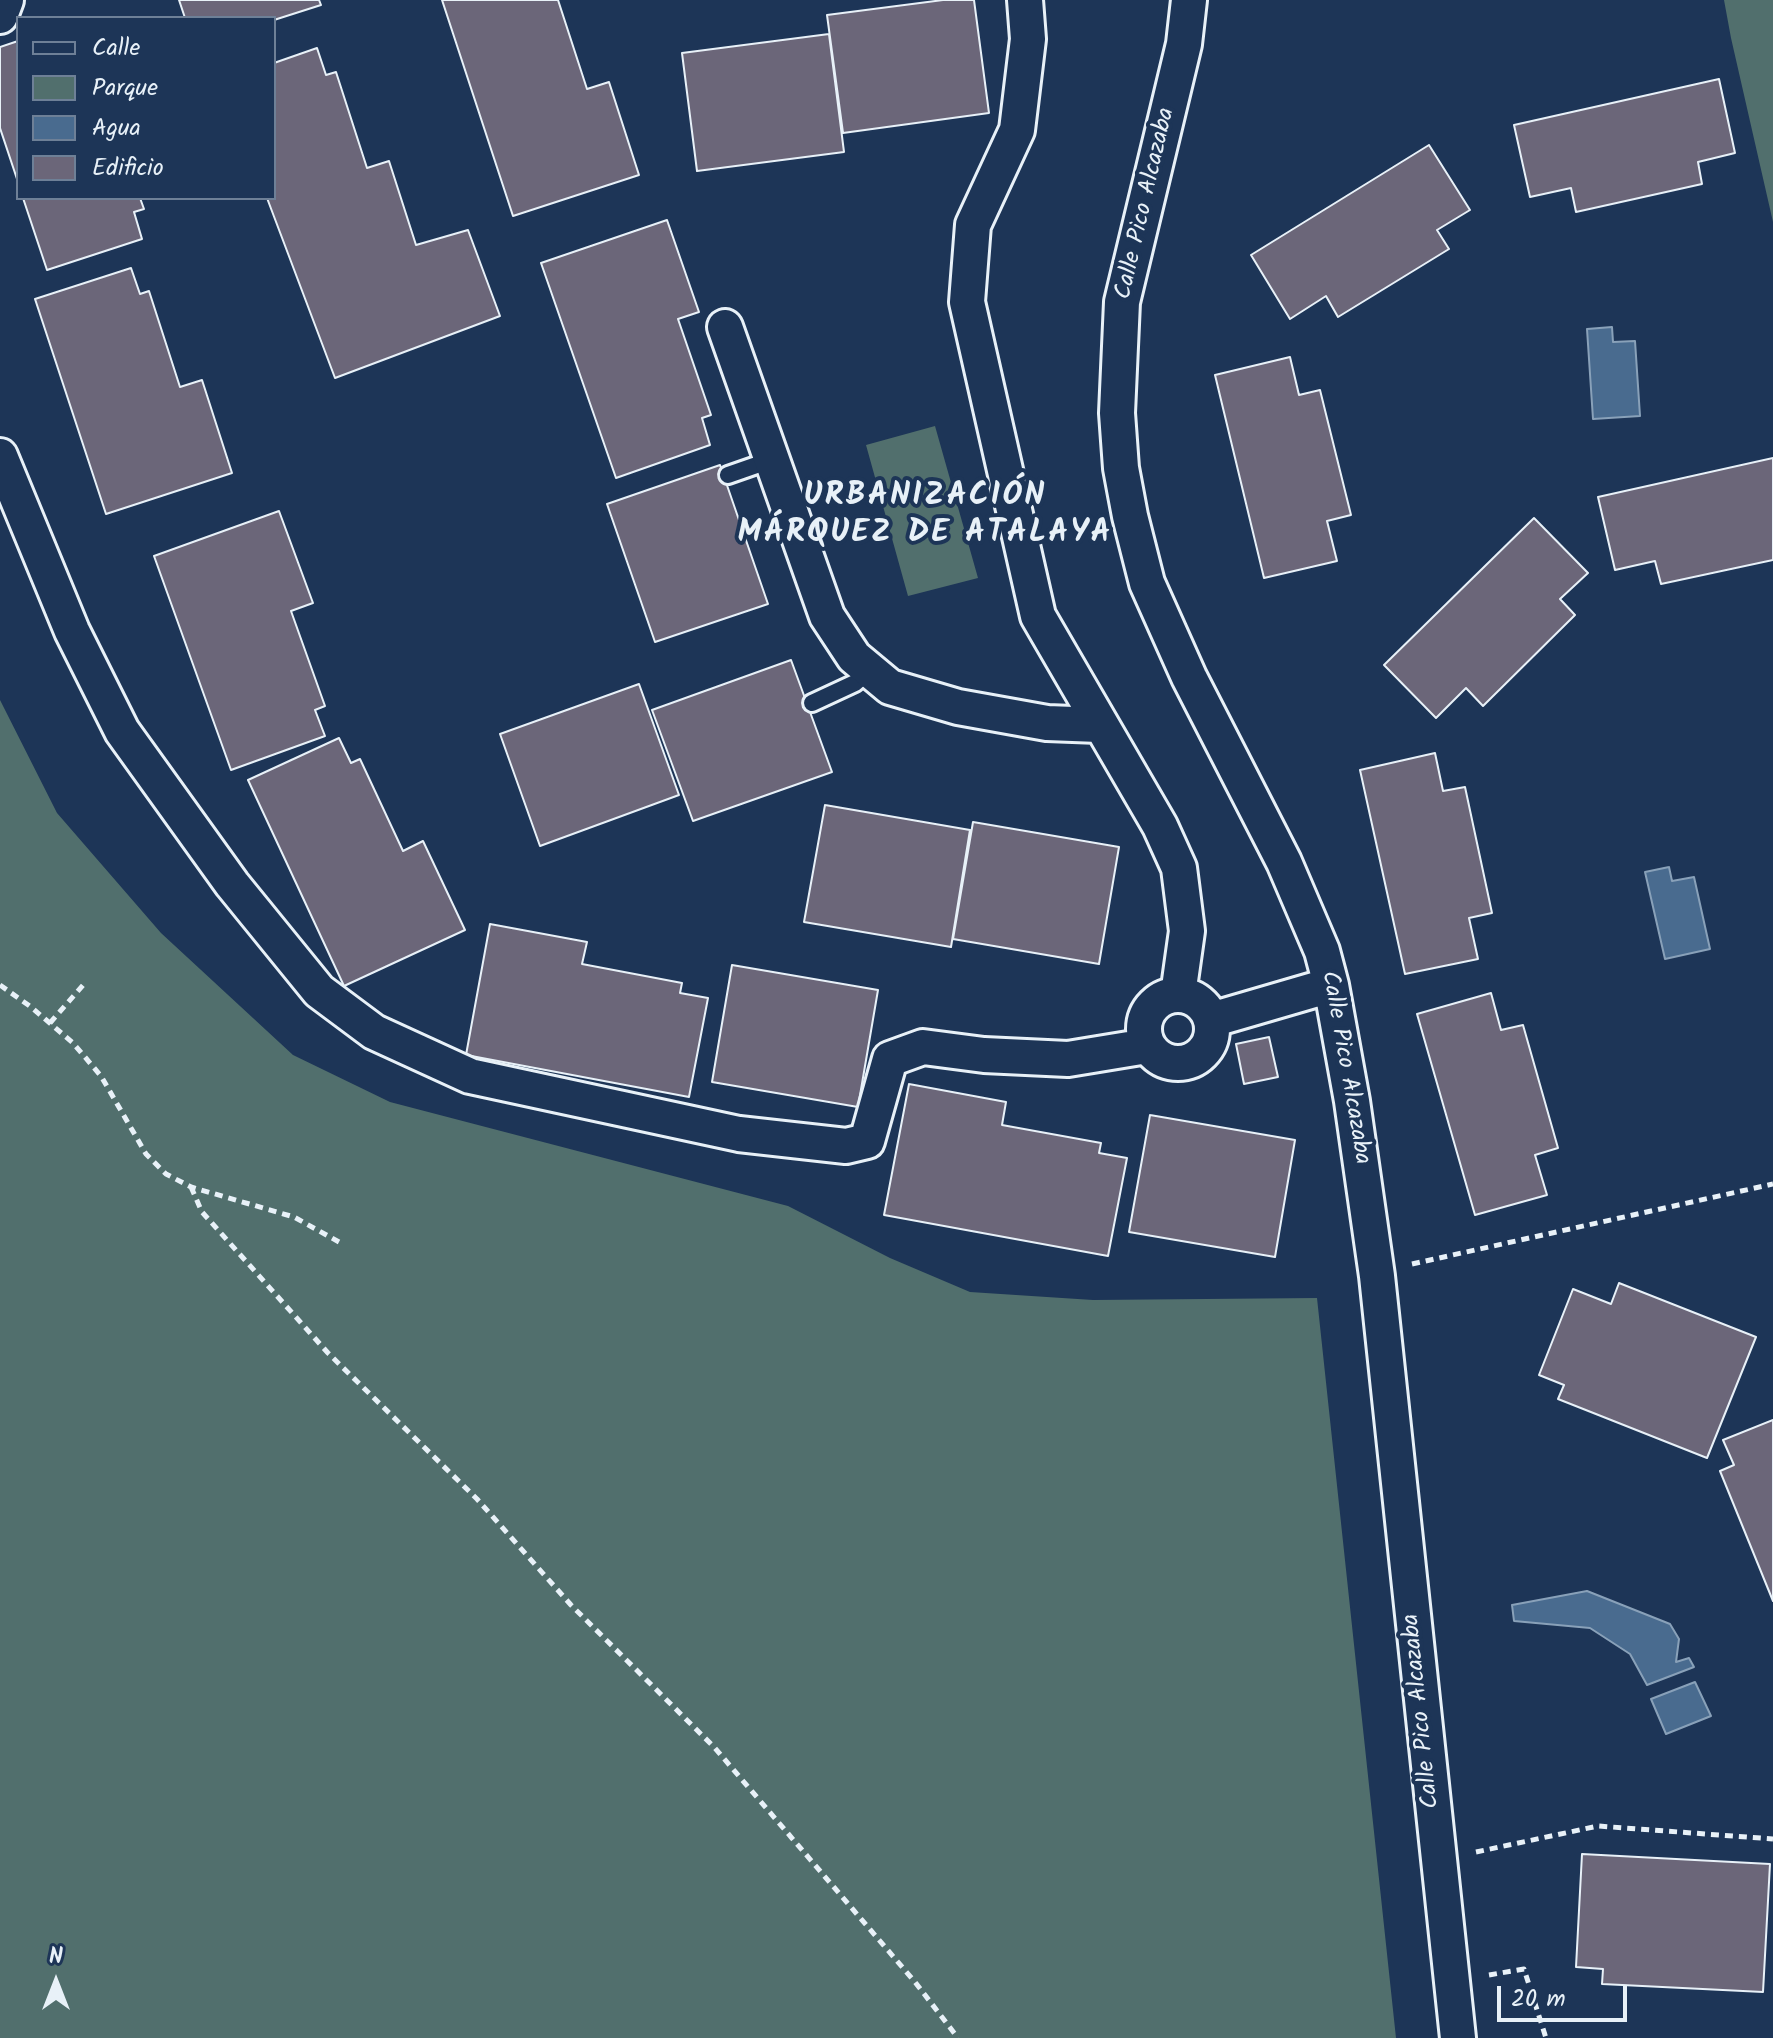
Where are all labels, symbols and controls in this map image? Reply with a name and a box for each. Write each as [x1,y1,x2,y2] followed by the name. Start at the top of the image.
[16,16,276,200] legend
[92,29,140,68] text: Calle
[92,69,158,108] text: Parque
[1111,105,1183,303] street label: Calle Pico Alcazaba
[92,109,141,148] text: Agua
[92,149,164,188] text: Edificio
[737,480,1113,555] district label: URBANIZACIÓN MÁRQUEZ DE ATALAYA
[1313,969,1375,1167] street label: Calle Pico Alcazaba
[1398,1612,1448,1810] street label: Calle Pico Alcazaba
[49,1940,63,1975] text: N
[16,1942,96,2022] north arrow
[1501,1970,1631,2020] scale bar
[1511,1980,1566,2019] text: 20 m

